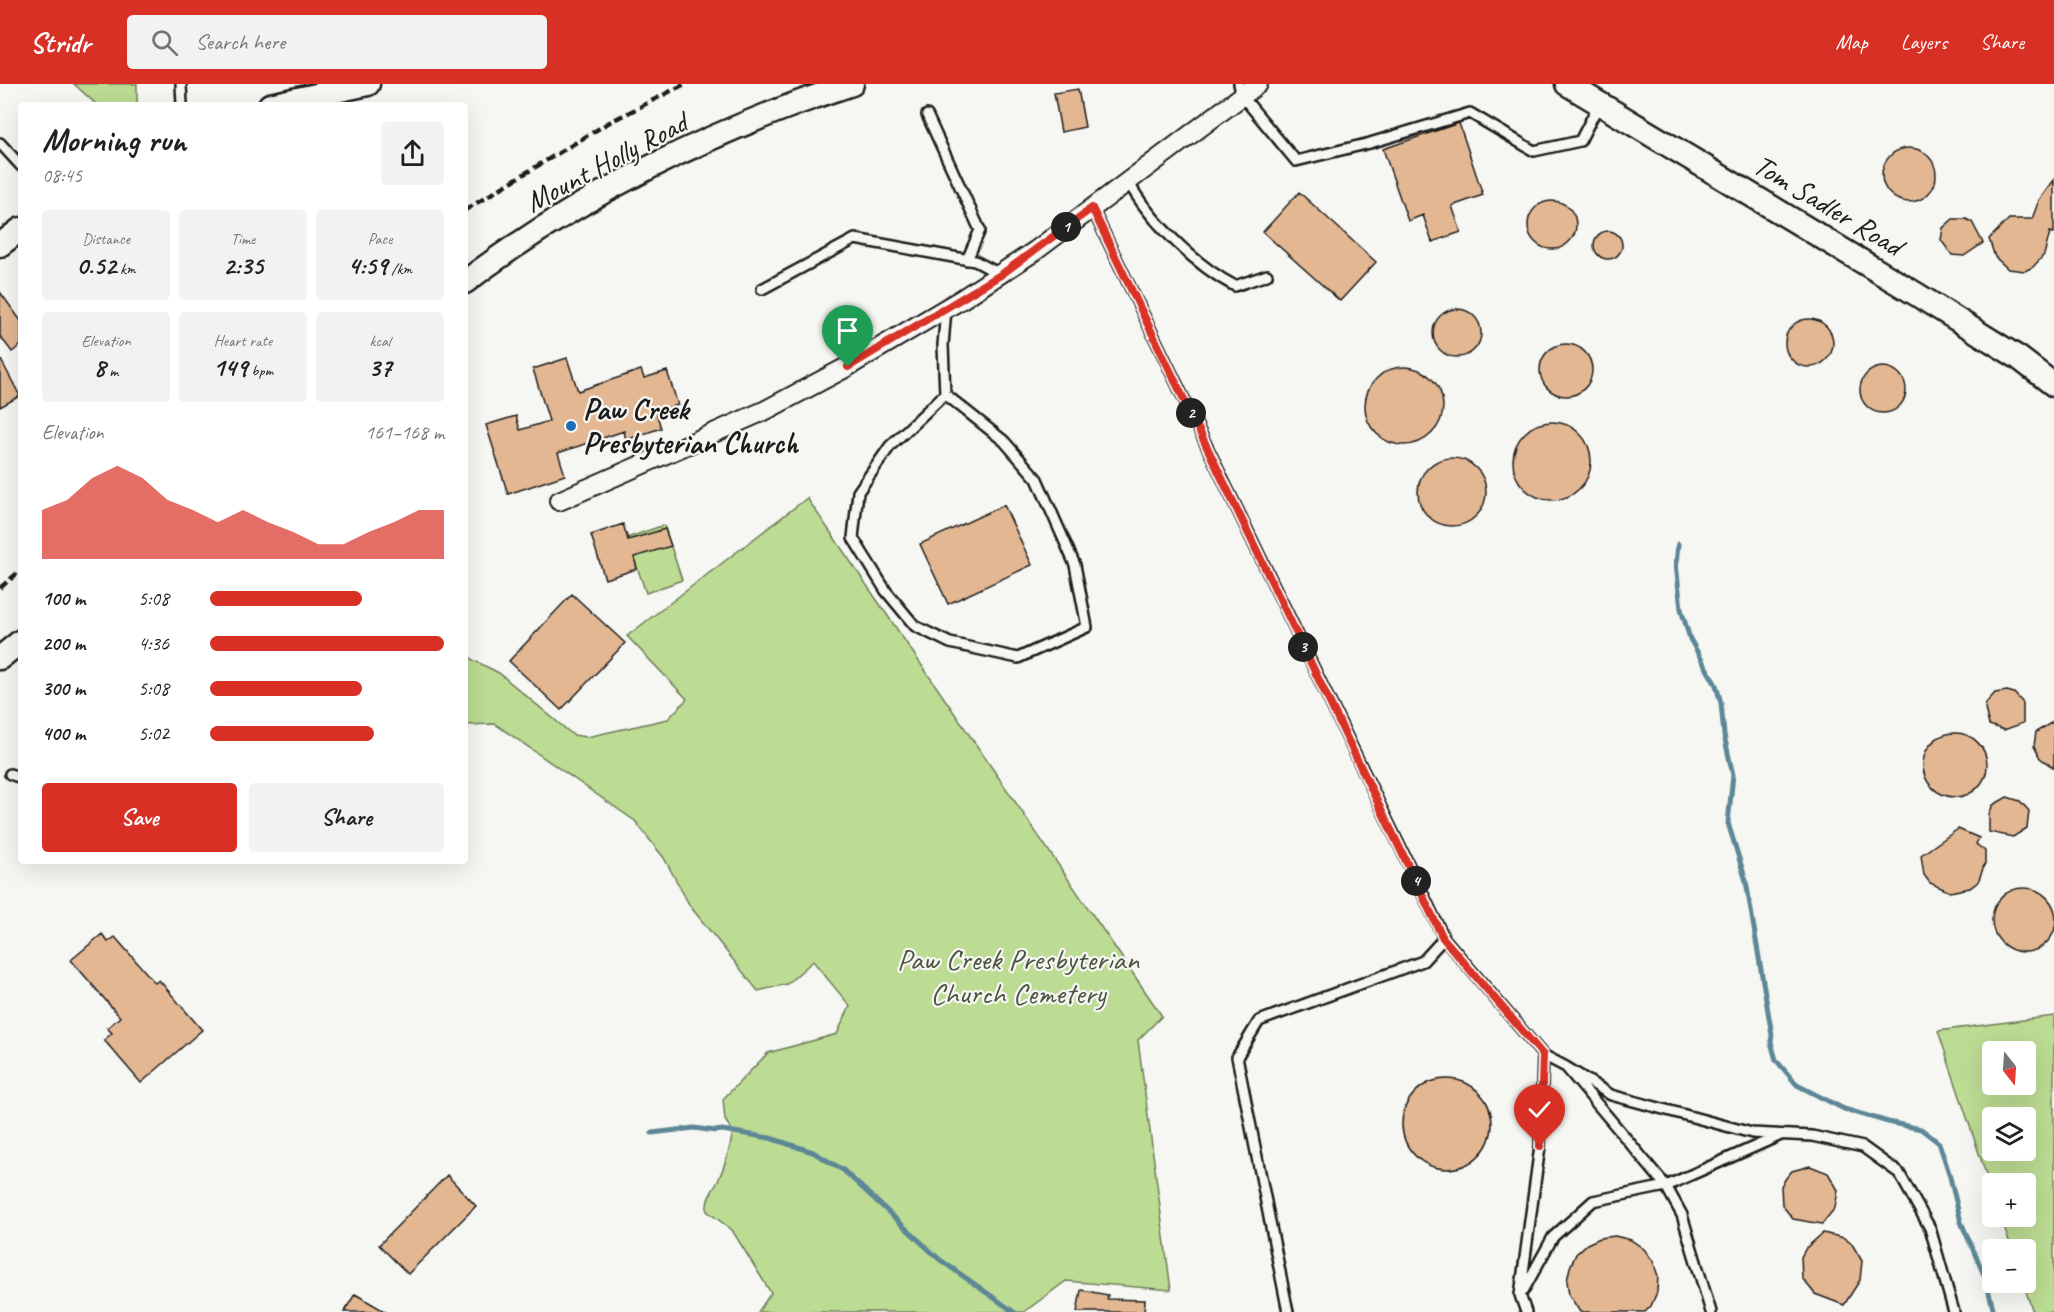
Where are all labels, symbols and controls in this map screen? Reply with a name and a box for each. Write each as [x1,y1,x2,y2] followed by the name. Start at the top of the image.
[127,15,547,69] search box
[30,25,91,60] text: Stridr
[148,26,181,59] icon: search
[196,28,285,56] text: Search here
[1835,29,1868,55] text: Map
[1901,29,1947,55] text: Layers
[1980,29,2024,55] text: Share
[518,101,697,221] street label: Mount Holly Road
[42,119,186,161] text: Morning run
[381,122,444,185] button: share
[1747,146,1913,267] street label: Tom Sadler Road
[42,163,82,188] text: 08:45
[1051,212,1081,242] pin: 1
[1062,217,1070,237] text: 1
[82,229,130,249] text: Distance
[231,229,255,249] text: Time
[368,229,392,249] text: Pace
[76,249,116,282] text: 0.52
[223,249,263,282] text: 2:35
[348,249,387,282] text: 4:59
[116,259,136,279] text: km
[387,259,412,279] text: /km
[822,305,873,367] pin
[831,314,864,347] icon: arrive
[81,331,131,351] text: Elevation
[214,331,272,351] text: Heart rate
[369,331,391,351] text: kcal
[94,351,105,384] text: 8
[213,351,247,384] text: 149
[368,351,392,384] text: 37
[105,361,118,381] text: m
[247,361,273,381] text: bpm
[583,390,799,462] place label: Paw Creek Presbyterian Church
[1176,398,1206,428] pin: 2
[1187,403,1195,423] text: 2
[564,419,578,433] marker: Paw Creek Presbyterian Church
[42,420,104,445] text: Elevation
[365,420,444,445] text: 161–168 m
[42,586,85,611] text: 100 m
[138,586,169,611] text: 5:08
[42,631,85,656] text: 200 m
[138,631,169,656] text: 4:36
[1288,632,1318,662] pin: 3
[1299,637,1307,657] text: 3
[42,676,85,701] text: 300 m
[138,676,169,701] text: 5:08
[42,721,85,746] text: 400 m
[138,721,169,746] text: 5:02
[42,783,237,852] button: Save
[249,783,444,852] button: Share
[1401,866,1431,896] pin: 4
[1412,871,1420,891] text: 4
[897,940,1140,1012] park label: Paw Creek Presbyterian Church Cemetery
[1982,1041,2036,1095] north arrow
[1982,1041,2036,1293] map controls
[1514,1084,1565,1146] pin
[1523,1093,1556,1126] icon: check
[1982,1107,2036,1161] button: layers
[1982,1173,2036,1227] button: +
[1982,1239,2036,1293] button: −

